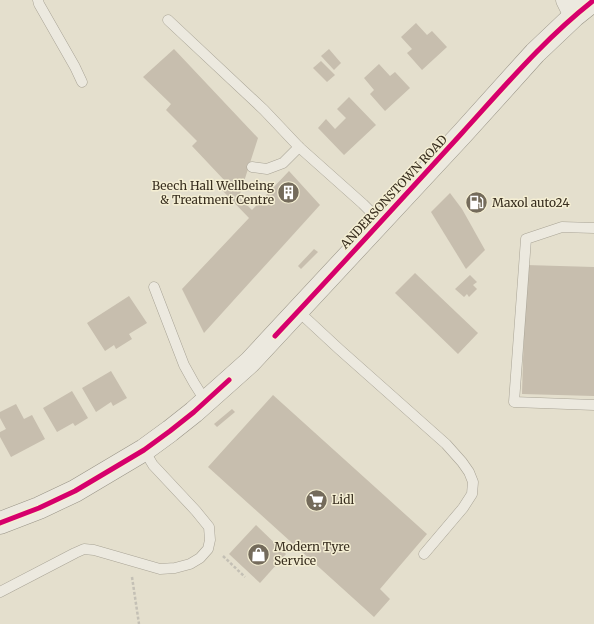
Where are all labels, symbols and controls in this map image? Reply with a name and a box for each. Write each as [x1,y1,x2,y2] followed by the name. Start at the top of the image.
[336,132,450,252] street label: ANDERSONSTOWN ROAD
[152,178,275,207] place label: Beech Hall Wellbeing & Treatment Centre
[276,180,302,206] building icon: Beech Hall Wellbeing & Treatment Centre
[463,190,489,216] fuel station icon: Maxol auto24
[492,195,570,210] place label: Maxol auto24
[304,487,330,513] supermarket icon: Lidl
[332,492,355,507] place label: Lidl
[274,539,350,568] place label: Modern Tyre Service
[245,541,271,567] shop icon: Modern Tyre Service

